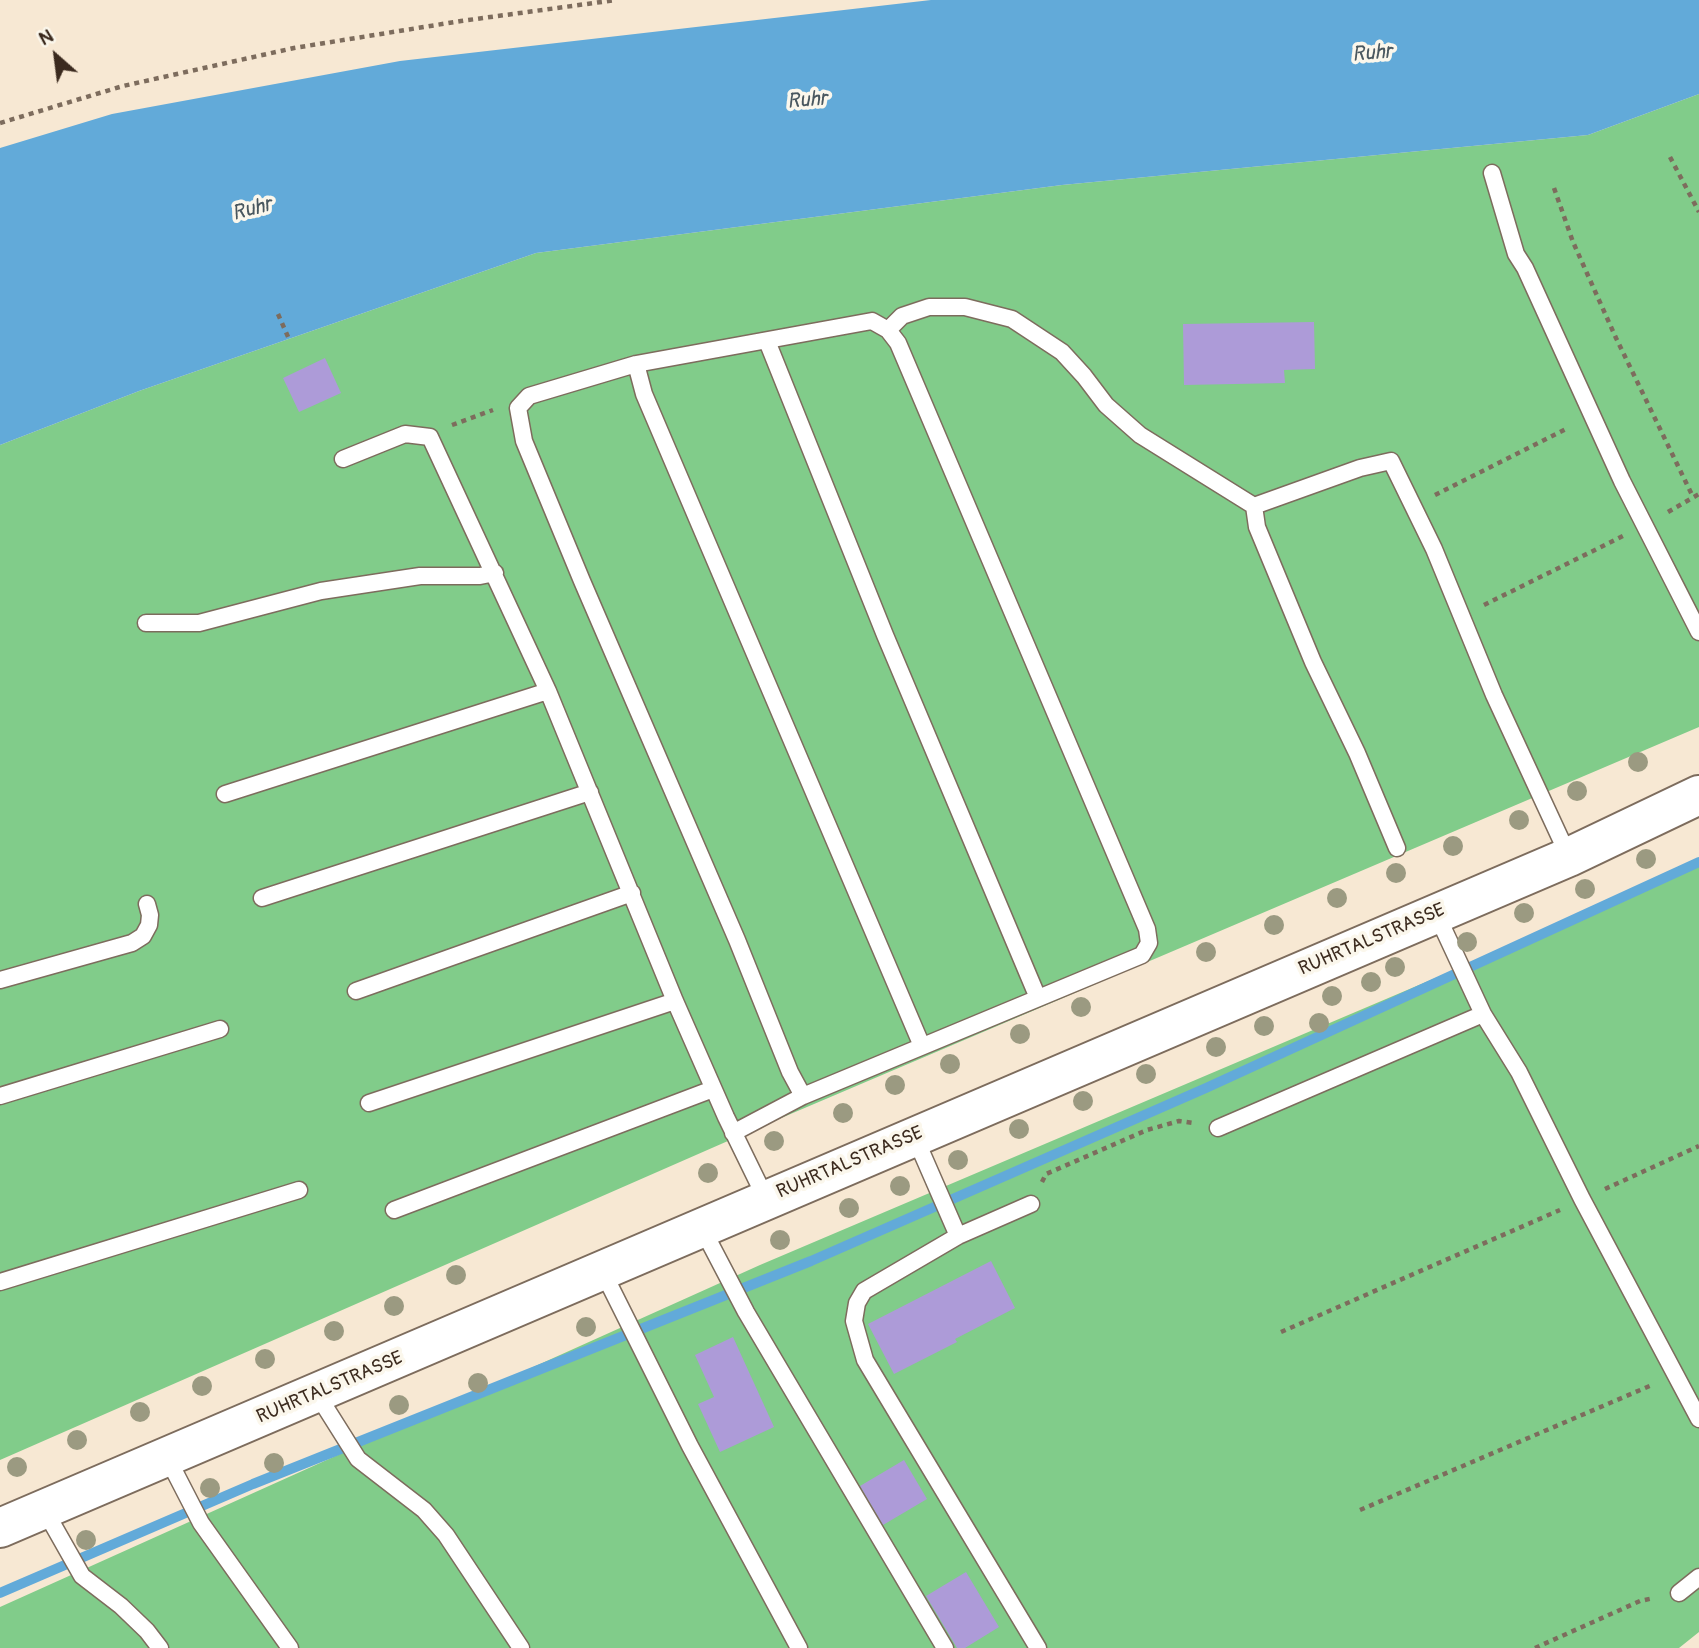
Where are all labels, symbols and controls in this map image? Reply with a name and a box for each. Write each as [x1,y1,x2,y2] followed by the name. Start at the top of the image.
[21,21,91,91] north arrow
[35,24,57,51] text: N
[1351,40,1393,68] water label: Ruhr
[786,87,828,115] water label: Ruhr
[229,193,275,227] water label: Ruhr
[1295,899,1449,981] street label: RUHRTALSTRASSE
[773,1122,927,1204] street label: RUHRTALSTRASSE
[253,1347,407,1429] street label: RUHRTALSTRASSE

